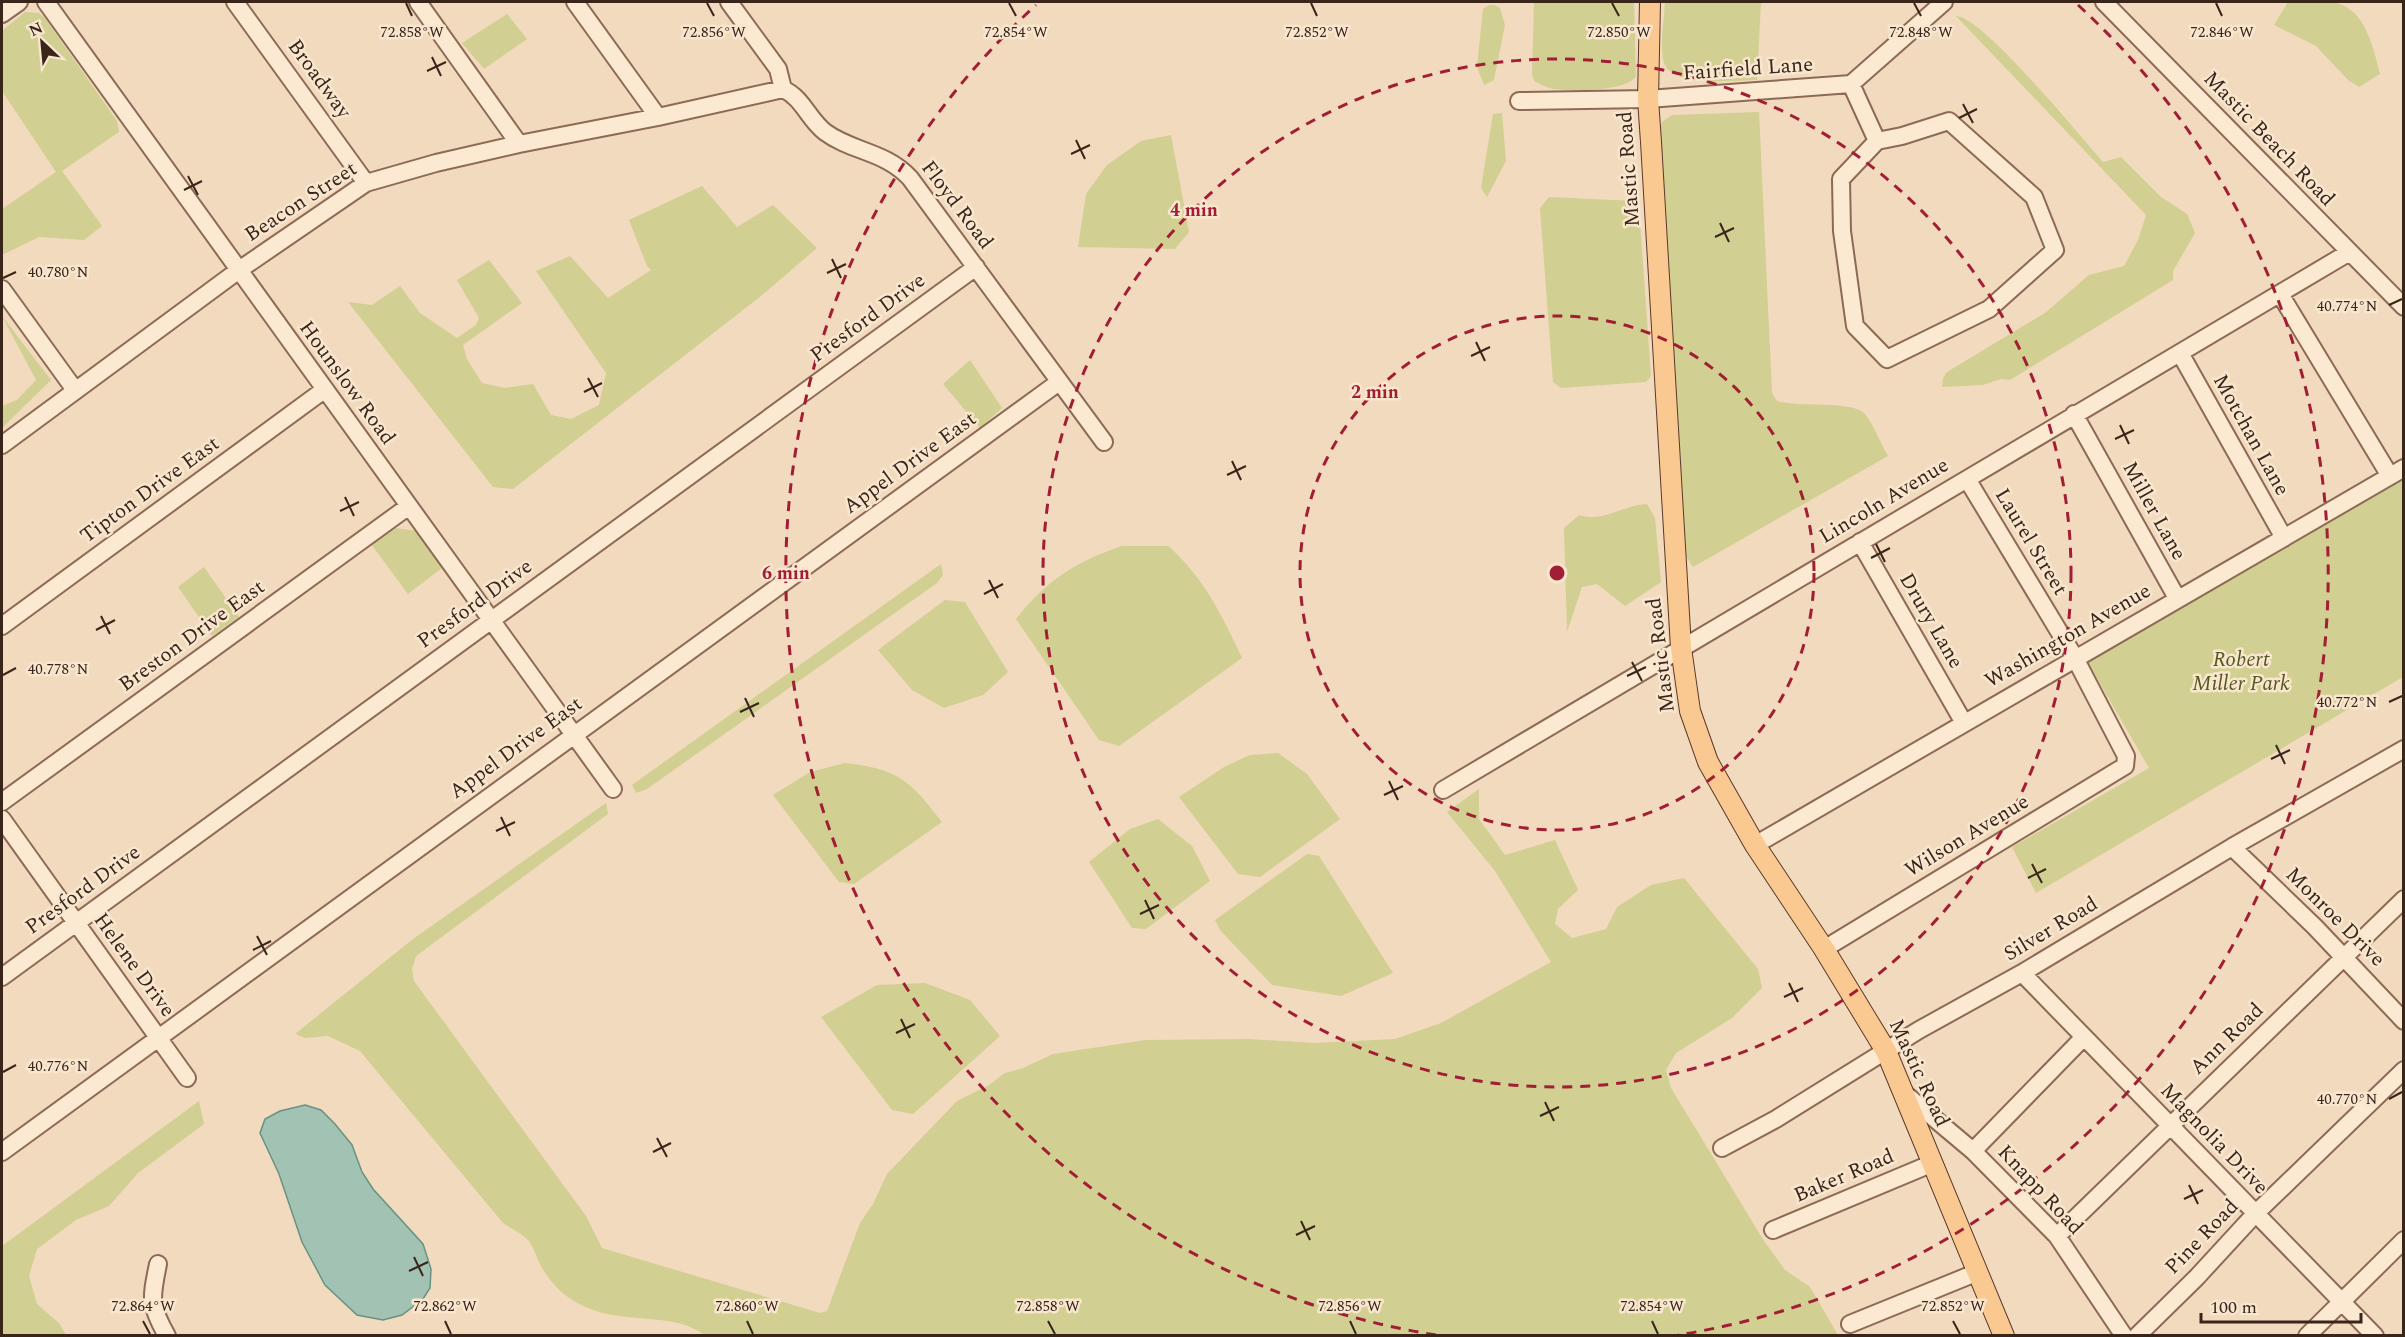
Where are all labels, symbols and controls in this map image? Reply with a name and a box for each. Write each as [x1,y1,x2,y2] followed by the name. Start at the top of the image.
[12,12,72,72] north arrow
[25,16,47,43] text: N
[380,21,444,44] text: 72.858°W
[682,21,746,44] text: 72.856°W
[984,21,1048,44] text: 72.854°W
[1285,21,1349,44] text: 72.852°W
[1587,21,1651,44] text: 72.850°W
[1889,21,1953,44] text: 72.848°W
[2190,21,2254,44] text: 72.846°W
[279,33,359,126] street label: Broadway
[1682,48,1814,90] street label: Fairfield Lane
[2196,64,2342,214] street label: Mastic Beach Road
[1609,110,1649,228] street label: Mastic Road
[238,154,364,250] street label: Beacon Street
[913,154,1001,256] street label: Floyd Road
[1170,197,1218,224] text: 4 min
[28,261,88,284] text: 40.780°N
[804,265,932,371] street label: Presford Drive
[2317,295,2377,318] text: 40.774°N
[291,314,403,452] street label: Hounslow Road
[2204,368,2298,502] street label: Motchan Lane
[1351,379,1399,406] text: 2 min
[837,404,983,522] street label: Appel Drive East
[74,428,226,552] street label: Tipton Drive East
[1813,450,1955,552] street label: Lincoln Avenue
[2114,456,2194,566] street label: Miller Lane
[1986,482,2076,602] street label: Laurel Street
[411,551,539,657] street label: Presford Drive
[762,560,810,587] text: 6 min
[1547,563,1567,583] centre of rings
[1891,567,1971,675] street label: Drury Lane
[112,572,272,700] street label: Breston Drive East
[1979,575,2157,697] street label: Washington Avenue
[1638,596,1684,714] street label: Mastic Road
[2192,644,2290,700] park label: Robert Miller Park
[28,658,88,681] text: 40.778°N
[443,689,589,807] street label: Appel Drive East
[2317,691,2377,714] text: 40.772°N
[1899,786,2035,886] street label: Wilson Avenue
[19,837,147,943] street label: Presford Drive
[2278,860,2392,974] street label: Monroe Drive
[1998,888,2104,970] street label: Silver Road
[85,906,183,1024] street label: Helene Drive
[2183,995,2271,1083] street label: Ann Road
[1880,1014,1958,1132] street label: Mastic Road
[28,1055,88,1078] text: 40.776°N
[2152,1076,2276,1202] street label: Magnolia Drive
[2317,1088,2377,1111] text: 40.770°N
[1989,1137,2091,1243] street label: Knapp Road
[1789,1140,1899,1212] street label: Baker Road
[2158,1192,2246,1282] street label: Pine Road
[2201,1286,2362,1324] scale bar
[2210,1294,2257,1321] text: 100 m
[111,1295,175,1318] text: 72.864°W
[413,1295,477,1318] text: 72.862°W
[715,1295,779,1318] text: 72.860°W
[1016,1295,1080,1318] text: 72.858°W
[1318,1295,1382,1318] text: 72.856°W
[1620,1295,1684,1318] text: 72.854°W
[1921,1295,1985,1318] text: 72.852°W

